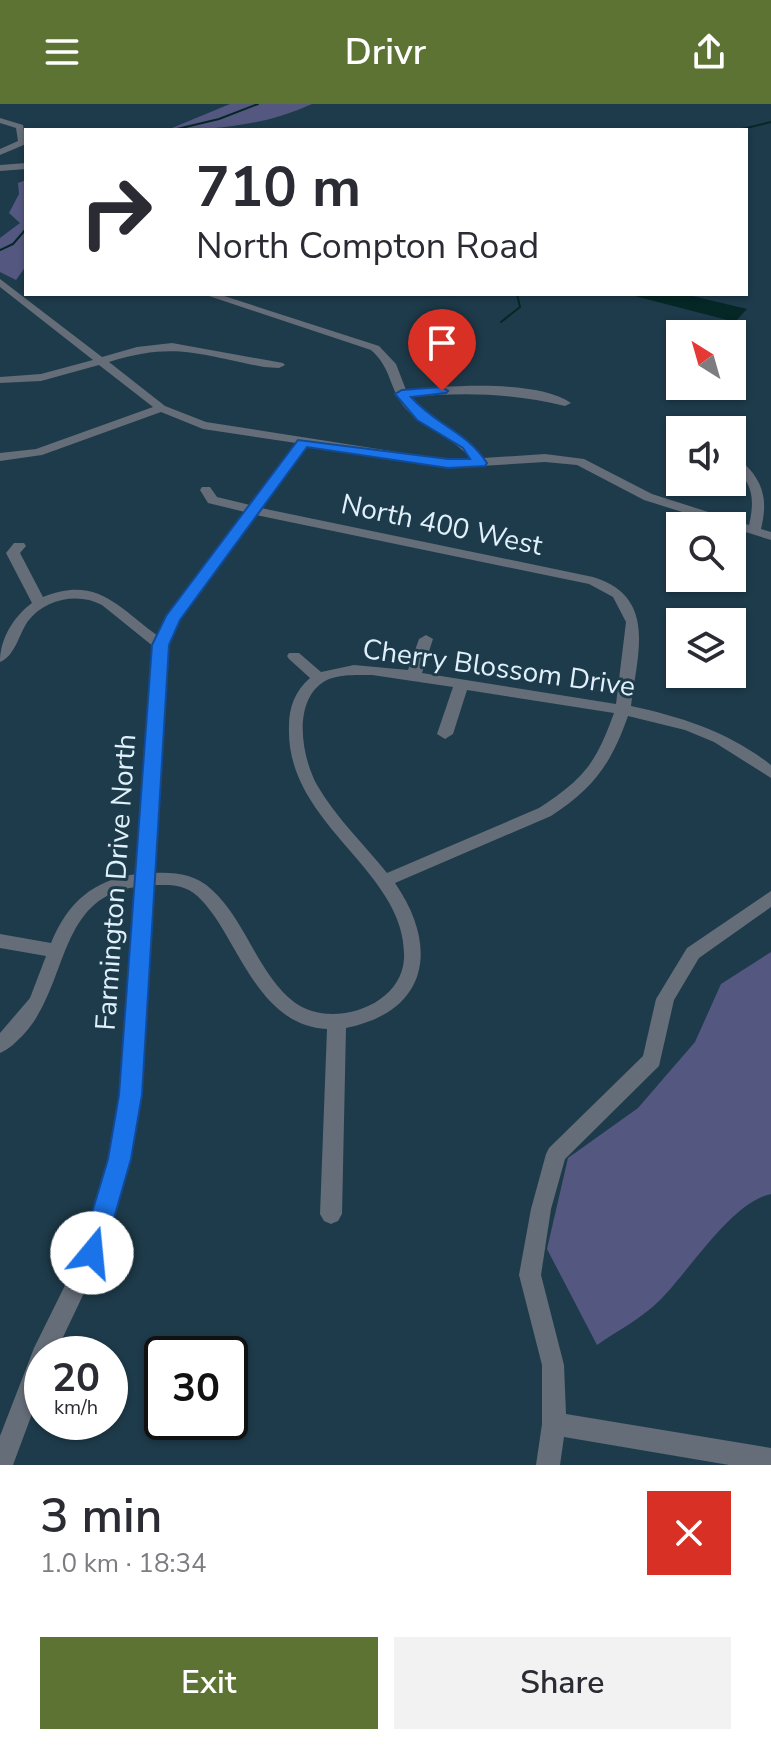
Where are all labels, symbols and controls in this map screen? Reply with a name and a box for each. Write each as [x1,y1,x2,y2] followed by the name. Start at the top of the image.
[345,28,426,77] text: Drivr
[40,30,84,74] icon: menu
[687,30,731,74] icon: share
[196,149,361,226] text: 710 m
[64,160,168,264] icon: right
[196,222,539,271] text: North Compton Road
[408,309,476,391] pin
[666,320,746,400] north arrow
[666,320,746,688] map controls
[420,321,464,365] icon: arrive
[666,416,746,496] button: sound
[338,485,546,565] street label: North 400 West
[666,512,746,592] button: search
[666,608,746,688] button: layers
[360,630,638,706] street label: Cherry Blossom Drive
[87,733,145,1032] street label: Farmington Drive North
[50,1211,134,1295] position arrow
[144,1336,248,1440] speed limit sign: 30
[52,1351,100,1405] text: 20
[54,1394,98,1421] text: km/h
[40,1483,162,1549] text: 3 min
[647,1491,731,1575] button: close
[40,1546,207,1581] text: 1.0 km · 18:34
[40,1637,378,1729] button: Exit
[394,1637,731,1729] button: Share

